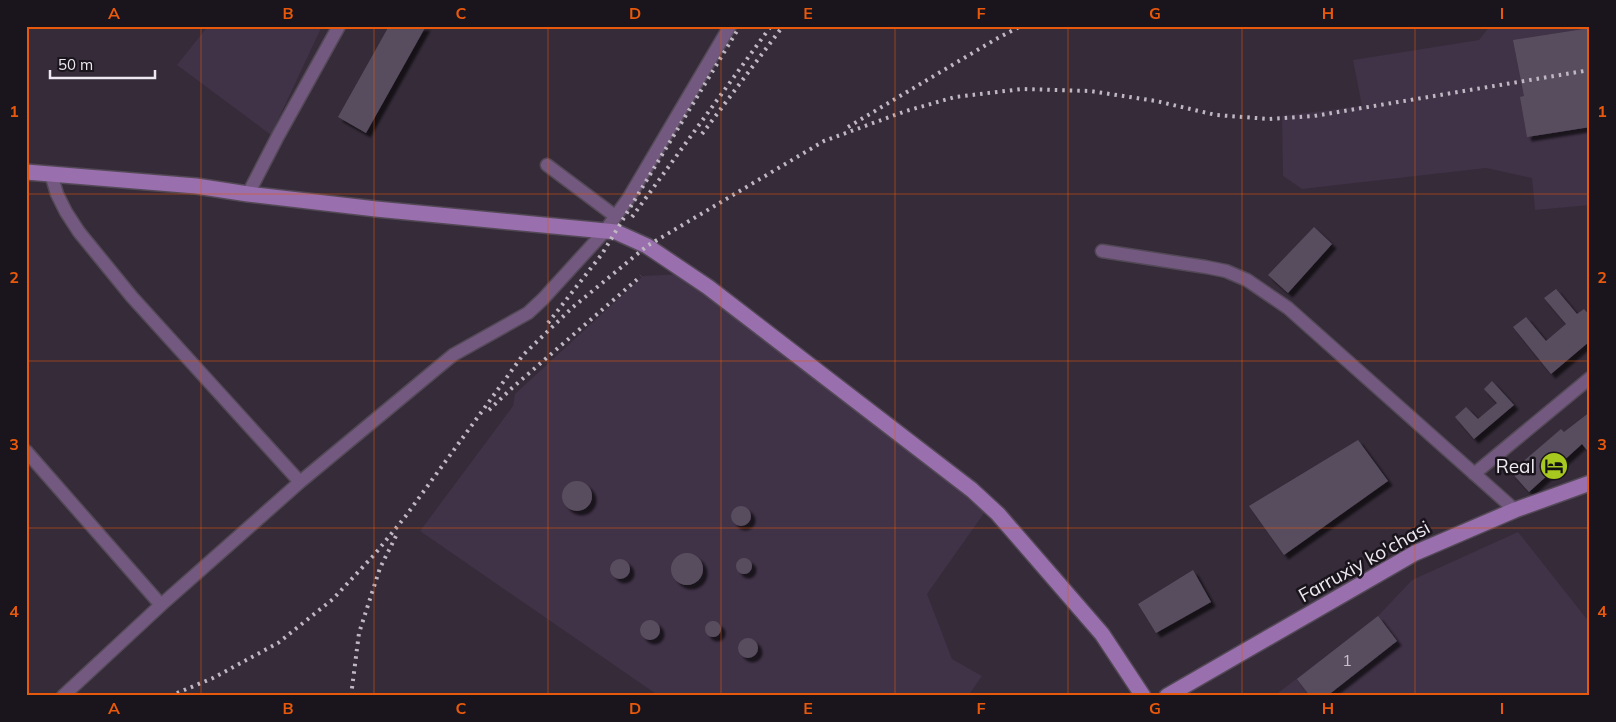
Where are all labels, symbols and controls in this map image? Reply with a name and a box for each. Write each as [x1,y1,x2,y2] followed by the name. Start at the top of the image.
[108,3,120,23] text: A
[282,3,294,23] text: B
[456,3,467,23] text: C
[629,3,641,23] text: D
[803,3,813,23] text: E
[976,3,986,23] text: F
[1149,3,1161,23] text: G
[1322,3,1334,23] text: H
[1500,3,1504,23] text: I
[50,48,155,80] scale bar
[58,55,93,74] text: 50 m
[9,101,19,121] text: 1
[1597,101,1607,121] text: 1
[9,267,19,287] text: 2
[1597,267,1607,287] text: 2
[9,434,19,454] text: 3
[1597,434,1607,454] text: 3
[1539,451,1569,481] hotel icon: Real
[1496,454,1535,478] place label: Real
[1294,515,1434,607] street label: Farruxiy ko'chasi
[9,601,19,621] text: 4
[1597,601,1607,621] text: 4
[1342,650,1352,670] house number: 1
[108,698,120,718] text: A
[282,698,294,718] text: B
[456,698,467,718] text: C
[629,698,641,718] text: D
[803,698,813,718] text: E
[976,698,986,718] text: F
[1149,698,1161,718] text: G
[1322,698,1334,718] text: H
[1500,698,1504,718] text: I

